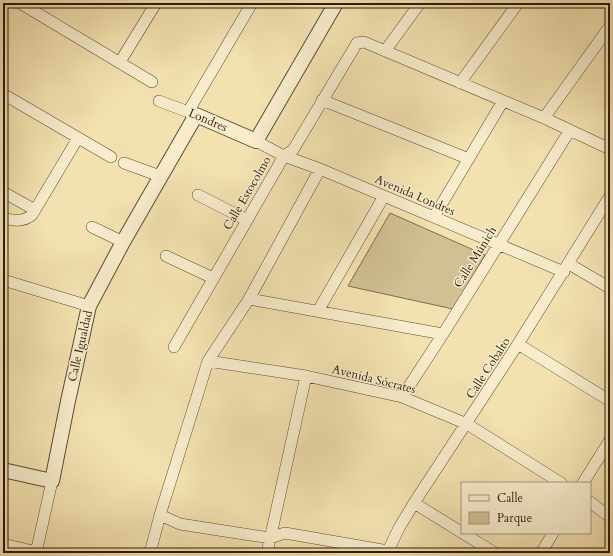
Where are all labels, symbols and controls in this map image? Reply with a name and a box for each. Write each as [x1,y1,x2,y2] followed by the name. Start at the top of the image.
[186,105,230,135] street label: Londres
[219,153,275,233] street label: Calle Estocolmo
[372,171,458,219] street label: Avenida Londres
[450,223,500,291] street label: Calle Múnich
[64,308,96,383] street label: Calle Igualdad
[462,334,514,402] street label: Calle Cobalto
[330,361,418,397] street label: Avenida Sócrates
[461,482,591,534] legend
[497,490,523,506] text: Calle
[497,510,532,526] text: Parque

